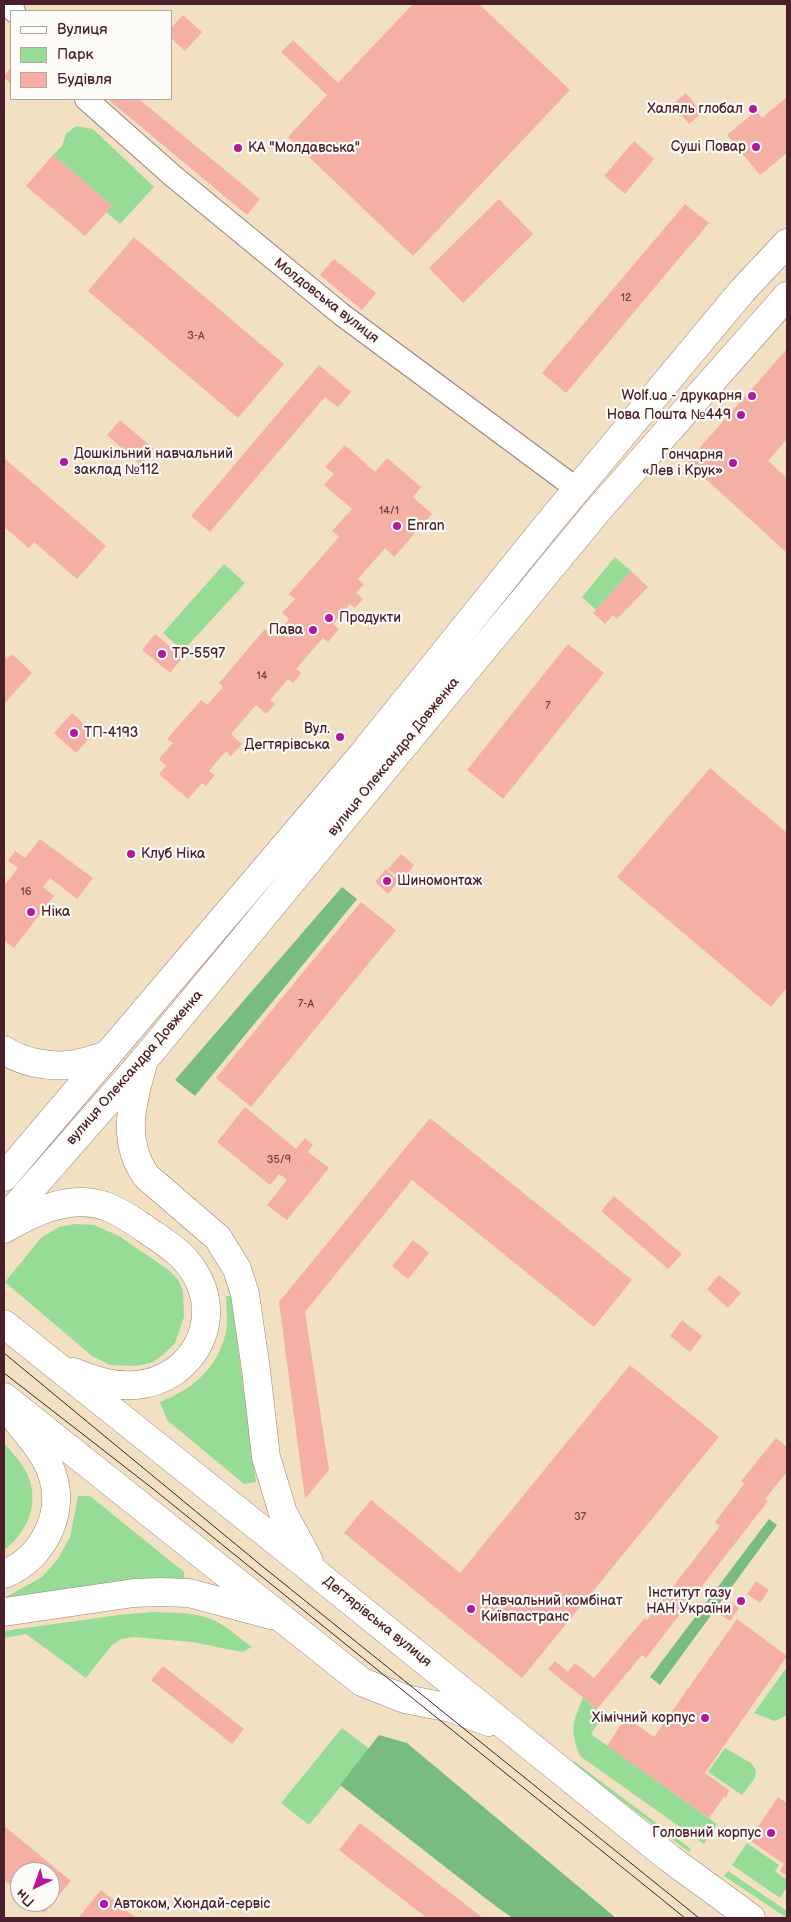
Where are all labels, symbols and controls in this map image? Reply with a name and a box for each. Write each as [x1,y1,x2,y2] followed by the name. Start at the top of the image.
[10,10,172,100] legend
[57,20,108,39] text: Вулиця
[57,45,94,64] text: Парк
[57,70,112,89] text: Будівля
[647,101,743,117] place label: Халяль глобал
[747,103,759,115] marker: Халяль глобал
[671,139,746,155] place label: Суші Повар
[248,140,360,156] place label: КА "Молдавська"
[750,141,762,153] marker: Суші Повар
[232,142,244,154] marker: КА "Молдавська"
[270,255,382,347] street label: Молдовська вулиця
[621,291,631,305] house number: 12
[187,329,205,343] house number: 3-А
[622,388,742,404] place label: Wolf.ua - друкарня
[746,390,758,402] marker: Wolf.ua - друкарня
[607,407,731,423] place label: Нова Пошта №449
[735,409,747,421] marker: Нова Пошта №449
[74,446,233,478] place label: Дошкільний навчальний заклад №112
[642,447,723,480] place label: Гончарня «Лев і Крук»
[58,456,70,468] marker: Дошкільний навчальний заклад №112
[727,457,739,469] marker: Гончарня «Лев і Крук»
[379,504,399,518] house number: 14/1
[407,518,445,534] place label: Enran
[391,520,403,532] marker: Enran
[339,610,401,626] place label: Продукти
[323,612,335,624] marker: Продукти
[269,622,303,638] place label: Пава
[307,624,319,636] marker: Пава
[172,646,225,662] place label: ТР-5597
[156,648,168,660] marker: ТР-5597
[257,669,267,683] house number: 14
[325,674,463,840] street label: вулиця Олександра Довженка
[545,699,551,713] house number: 7
[245,721,330,754] place label: Вул. Дегтярівська
[84,725,138,741] place label: ТП-4193
[68,727,80,739] marker: ТП-4193
[334,731,346,743] marker: Вул. Дегтярівська
[141,846,205,862] place label: Клуб Ніка
[125,848,137,860] marker: Клуб Ніка
[397,873,482,889] place label: Шиномонтаж
[381,875,393,887] marker: Шиномонтаж
[21,885,31,899] house number: 16
[41,904,70,920] place label: Ніка
[25,906,37,918] marker: Ніка
[63,987,207,1149] street label: вулиця Олександра Довженка
[298,997,314,1011] house number: 7-А
[267,1153,291,1167] house number: 35/9
[574,1510,586,1524] house number: 37
[319,1573,435,1671] street label: Дегтярівська вулиця
[646,1585,731,1618] place label: Інститут газу НАН України
[481,1593,622,1625] place label: Навчальний комбінат Київпастранс
[735,1595,747,1607] marker: Інститут газу НАН України
[465,1603,477,1615] marker: Навчальний комбінат Київпастранс
[592,1710,695,1726] place label: Хімічний корпус
[699,1712,711,1724] marker: Хімічний корпус
[652,1825,761,1841] place label: Головний корпус
[765,1827,777,1839] marker: Головний корпус
[10,1862,60,1912] north arrow
[13,1885,38,1910] text: Пн
[114,1896,270,1912] place label: Автоком, Хюндай-сервіс
[98,1898,110,1910] marker: Автоком, Хюндай-сервіс

